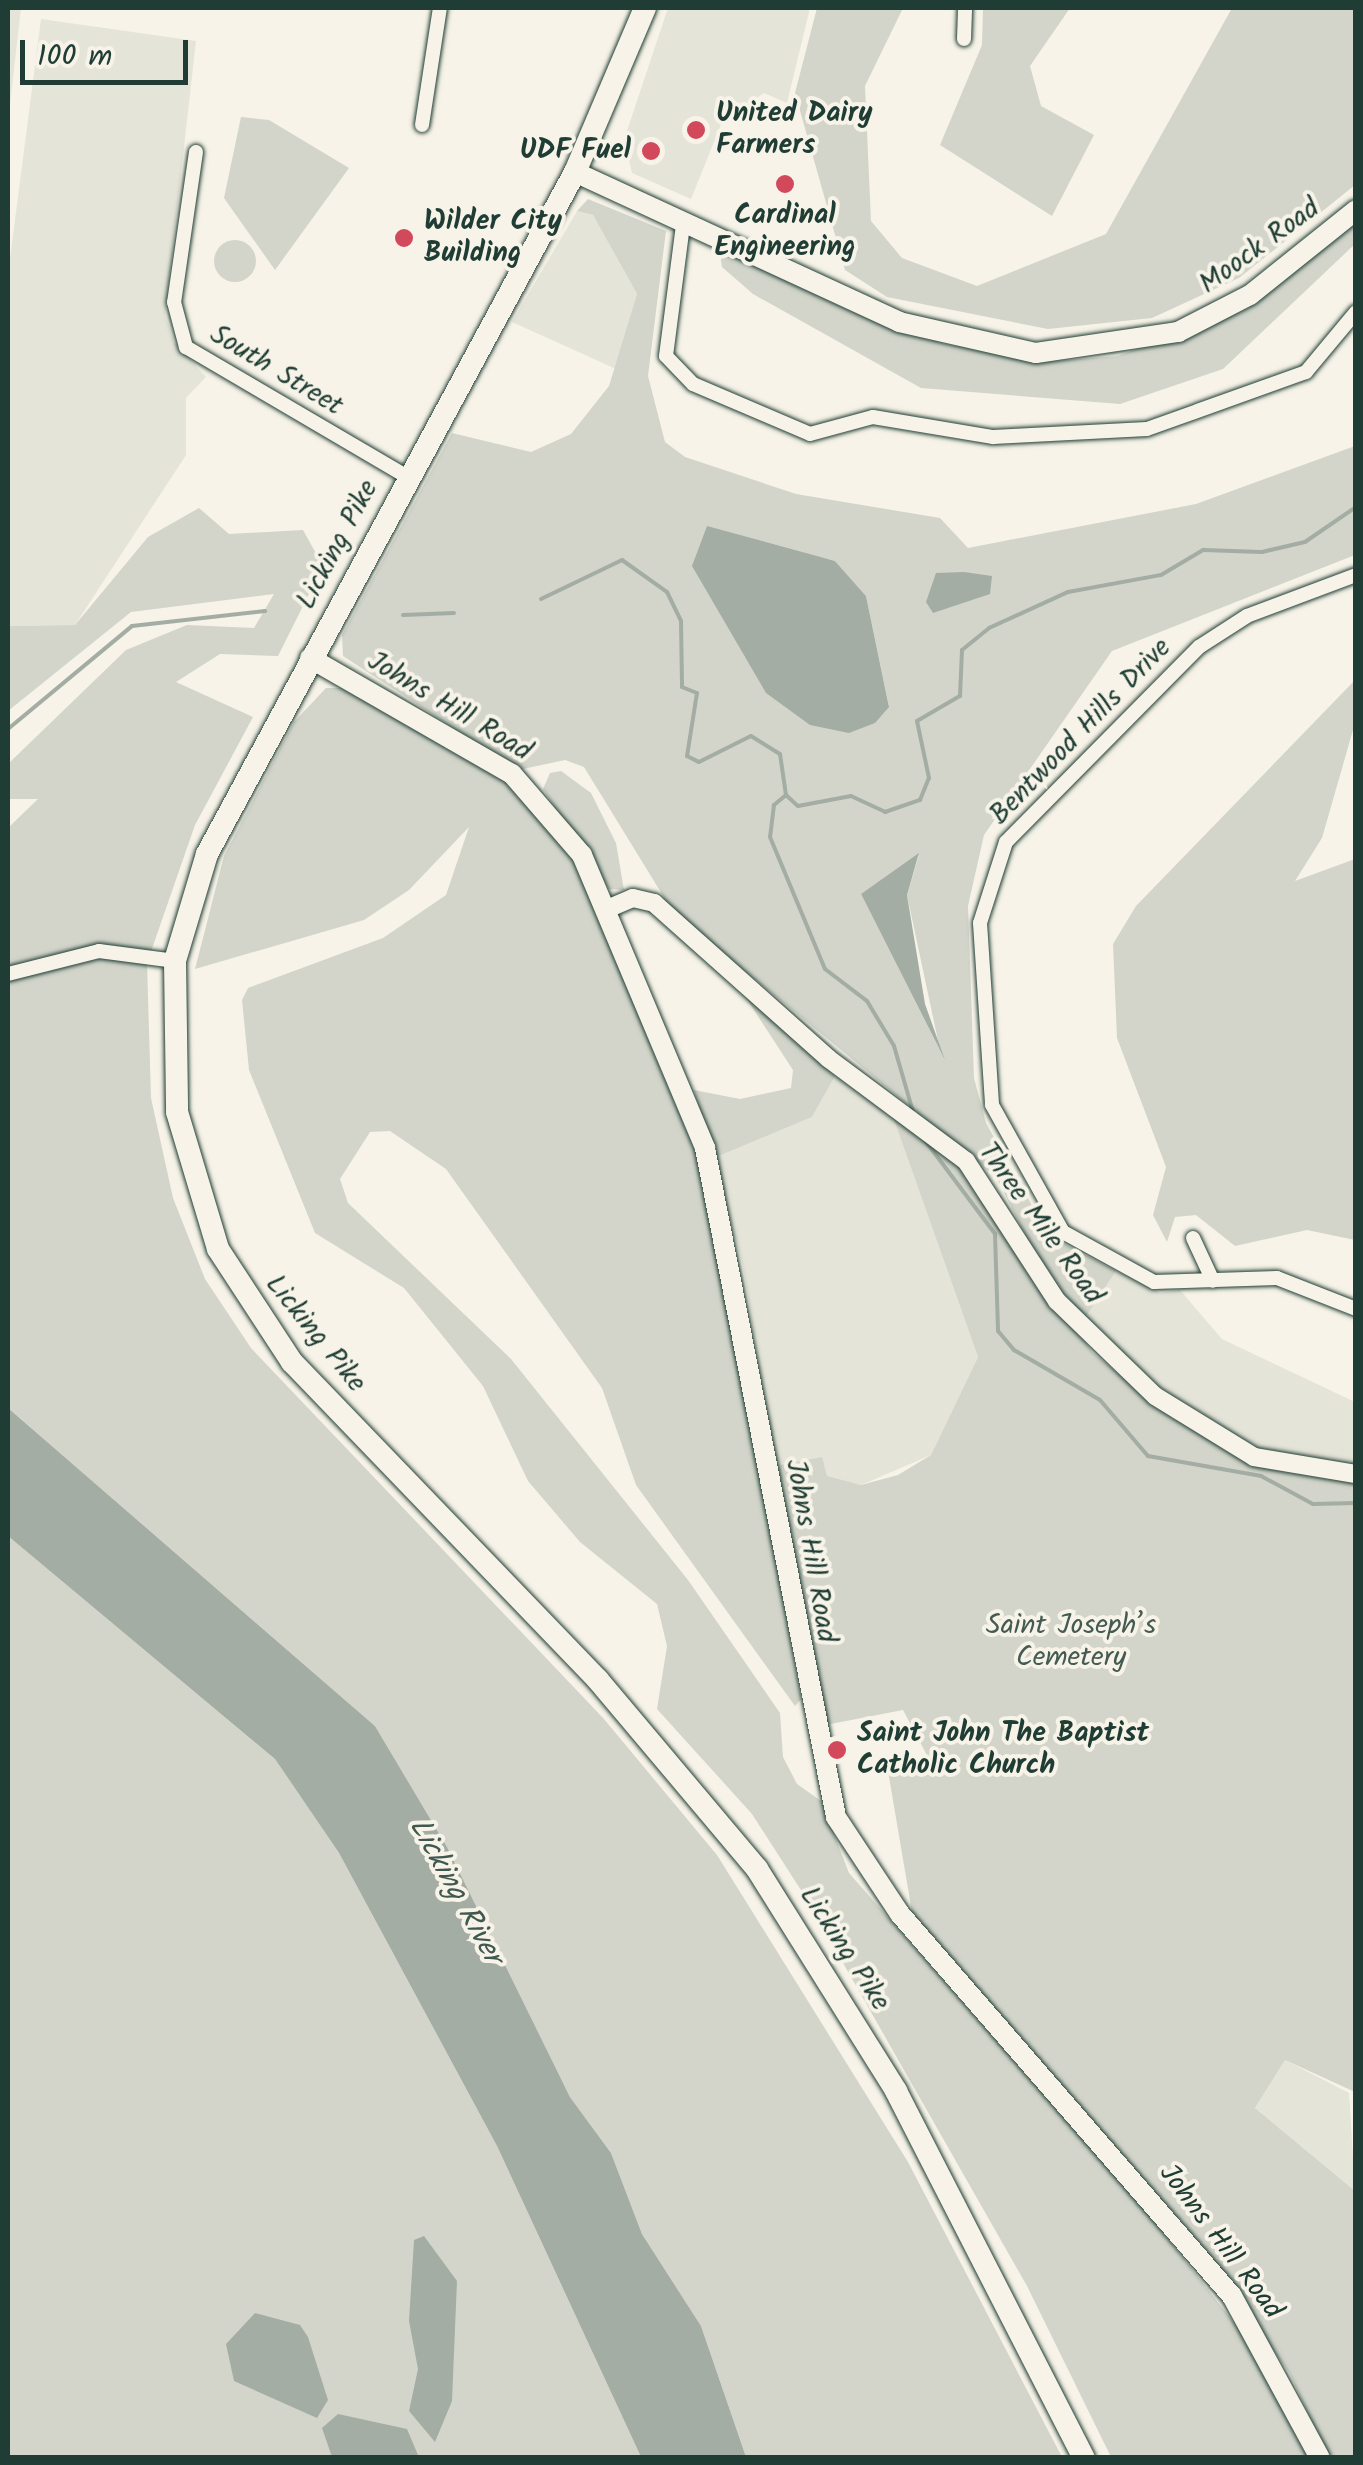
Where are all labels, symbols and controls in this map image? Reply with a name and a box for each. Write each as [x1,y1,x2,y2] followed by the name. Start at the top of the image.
[25,20,192,82] scale bar
[37,33,112,81] text: 100 m
[716,97,873,163] place label: United Dairy Farmers
[685,119,707,141] marker: United Dairy Farmers
[520,134,631,168] place label: UDF Fuel
[640,140,662,162] marker: UDF Fuel
[774,173,796,195] marker: Cardinal Engineering
[1193,192,1327,302] street label: Moock Road
[715,199,855,265] place label: Cardinal Engineering
[424,205,562,271] place label: Wilder City Building
[393,227,415,249] marker: Wilder City Building
[203,318,349,424] street label: South Street
[290,475,386,615] street label: Licking Pike
[983,632,1179,832] street label: Bentwood Hills Drive
[361,645,537,769] street label: Johns Hill Road
[970,1137,1110,1311] street label: Three Mile Road
[257,1269,373,1399] street label: Licking Pike
[777,1457,843,1645] street label: Johns Hill Road
[986,1609,1156,1675] park label: Saint Joseph’s Cemetery
[857,1717,1149,1783] place label: Saint John The Baptist Catholic Church
[826,1739,848,1761] marker: Saint John The Baptist Catholic Church
[400,1812,510,1970] water label: Licking River
[791,1881,897,2017] street label: Licking Pike
[1151,2158,1289,2326] street label: Johns Hill Road

